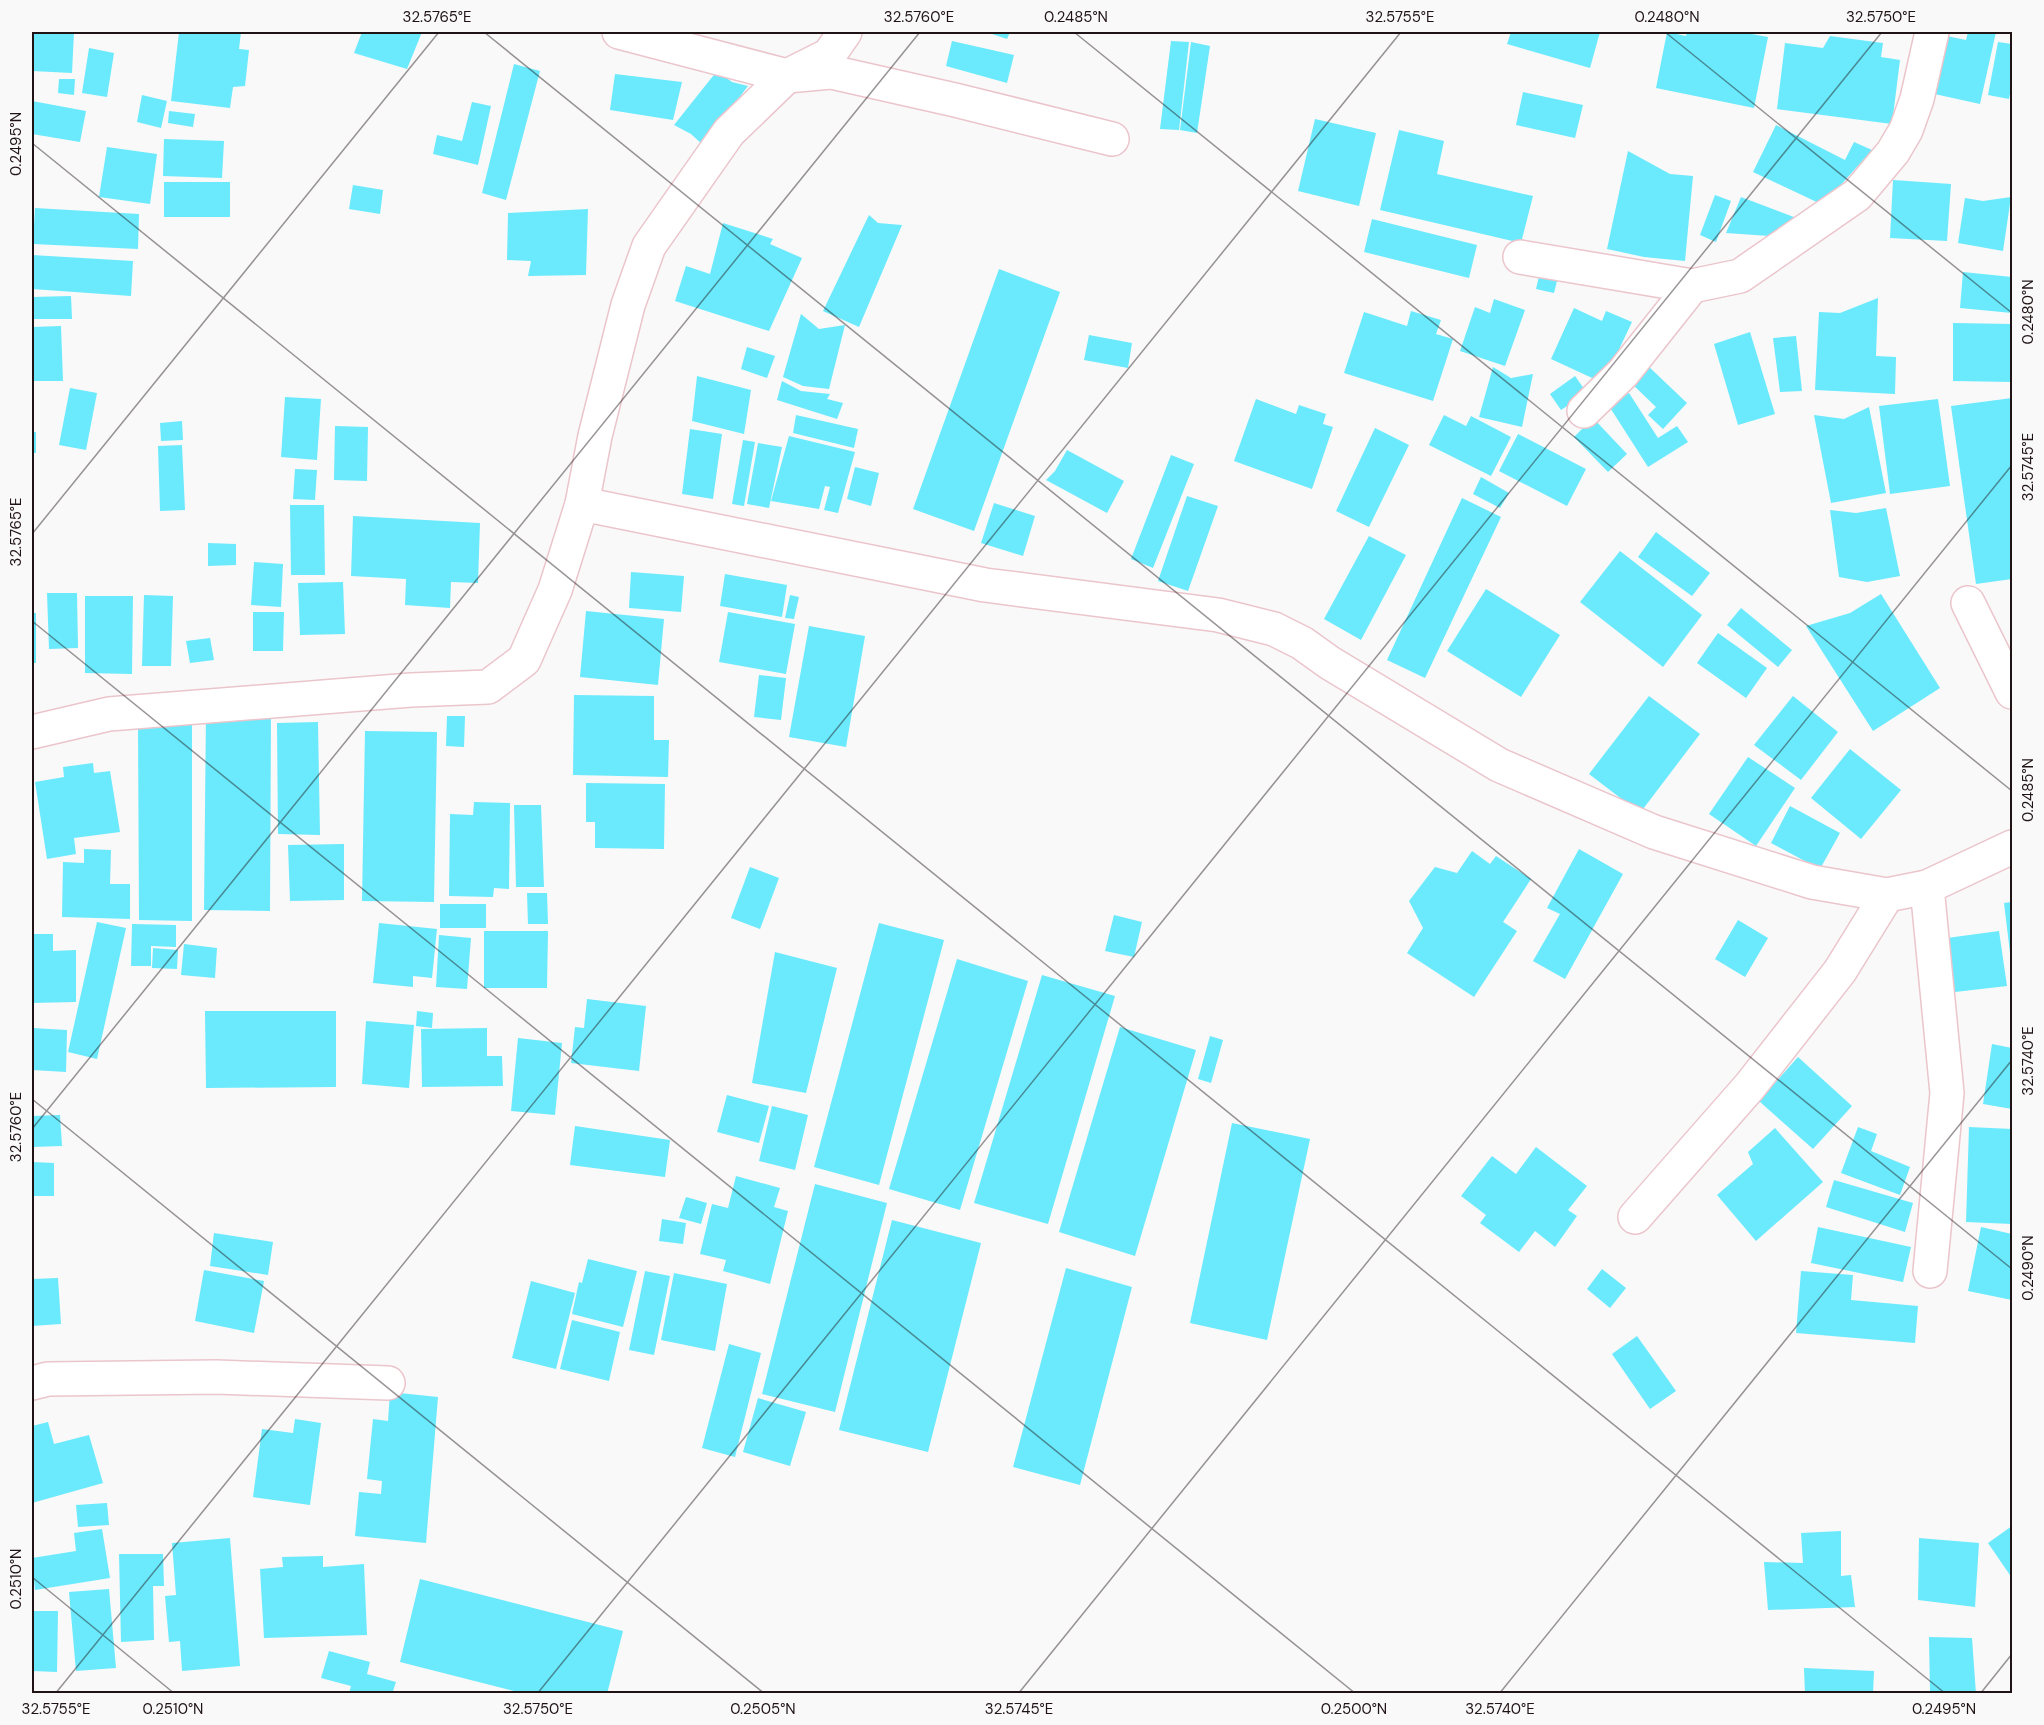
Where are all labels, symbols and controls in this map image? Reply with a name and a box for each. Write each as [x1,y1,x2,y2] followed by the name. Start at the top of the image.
[403,7,471,27] text: 32.5765°E
[884,7,954,27] text: 32.5760°E
[1044,7,1108,27] text: 0.2485°N
[1366,7,1434,27] text: 32.5755°E
[1634,7,1700,27] text: 0.2480°N
[1846,7,1916,27] text: 32.5750°E
[6,112,26,176] text: 0.2495°N
[2018,279,2038,345] text: 0.2480°N
[2018,433,2038,501] text: 32.5745°E
[6,498,26,566] text: 32.5765°E
[2018,758,2038,822] text: 0.2485°N
[2018,1026,2038,1096] text: 32.5740°E
[6,1092,26,1162] text: 32.5760°E
[2018,1235,2038,1301] text: 0.2490°N
[6,1549,26,1609] text: 0.2510°N
[22,1699,90,1719] text: 32.5755°E
[143,1699,203,1719] text: 0.2510°N
[503,1699,573,1719] text: 32.5750°E
[730,1699,796,1719] text: 0.2505°N
[985,1699,1053,1719] text: 32.5745°E
[1321,1699,1387,1719] text: 0.2500°N
[1465,1699,1535,1719] text: 32.5740°E
[1912,1699,1976,1719] text: 0.2495°N

